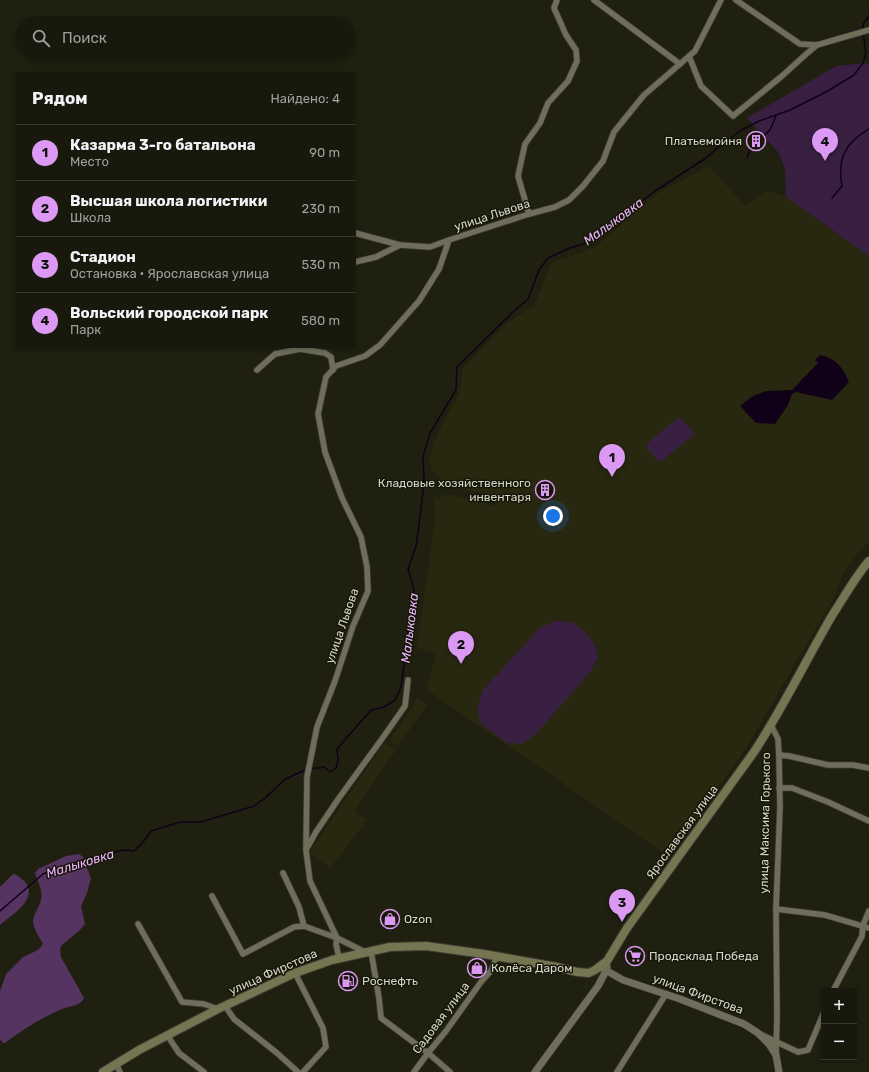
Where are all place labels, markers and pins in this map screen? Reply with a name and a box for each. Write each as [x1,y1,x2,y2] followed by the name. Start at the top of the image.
[812,128,838,161] pin: 4
[745,130,767,152] building icon: Платьемойня
[665,134,742,148] place label: Платьемойня
[599,444,625,477] pin: 1
[378,476,531,504] place label: Кладовые хозяйственного инвентаря
[534,479,556,501] building icon: Кладовые хозяйственного инвентаря
[448,631,474,664] pin: 2
[609,889,635,922] pin: 3
[379,908,401,930] shop icon: Ozon
[404,912,432,926] place label: Ozon
[624,945,646,967] supermarket icon: Продсклад Победа
[649,949,759,963] place label: Продсклад Победа
[466,957,488,979] shop icon: Колёса Даром
[491,961,572,975] place label: Колёса Даром
[337,970,359,992] fuel station icon: Роснефть
[362,974,418,988] place label: Роснефть

